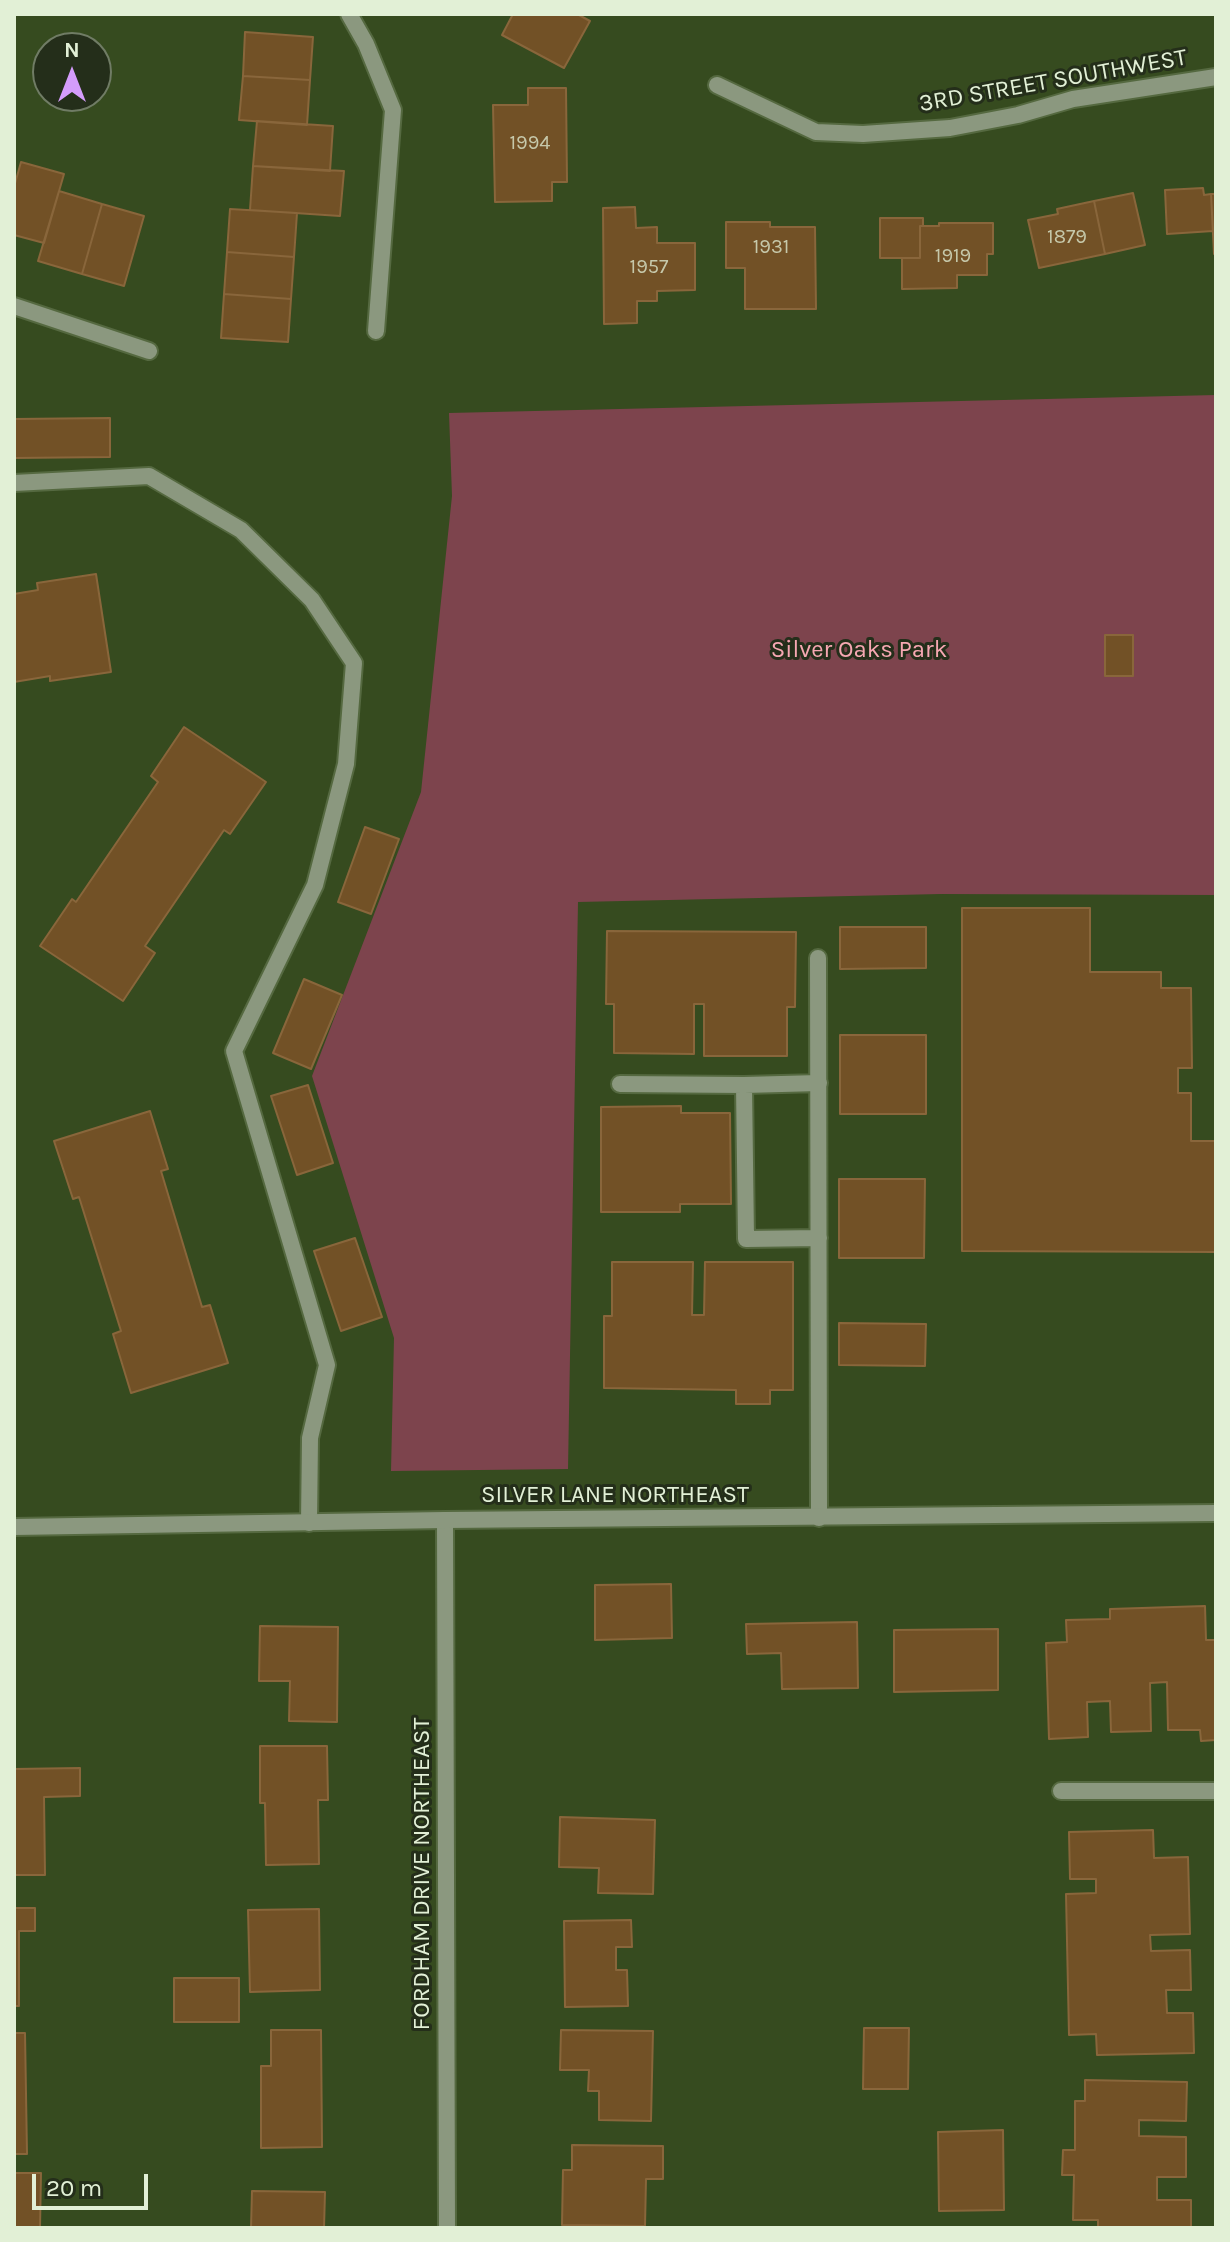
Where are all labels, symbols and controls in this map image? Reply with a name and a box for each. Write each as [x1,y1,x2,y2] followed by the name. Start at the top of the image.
[32,32,112,112] north arrow
[64,37,80,63] text: N
[917,43,1189,119] street label: 3RD STREET SOUTHWEST
[510,131,550,155] house number: 1994
[1047,225,1087,249] house number: 1879
[753,235,789,259] house number: 1931
[935,244,971,268] house number: 1919
[630,255,668,279] house number: 1957
[771,636,947,664] park label: Silver Oaks Park
[481,1481,749,1509] street label: SILVER LANE NORTHEAST
[408,1718,436,2030] street label: FORDHAM DRIVE NORTHEAST
[36,2158,152,2208] scale bar
[46,2174,102,2202] text: 20 m

